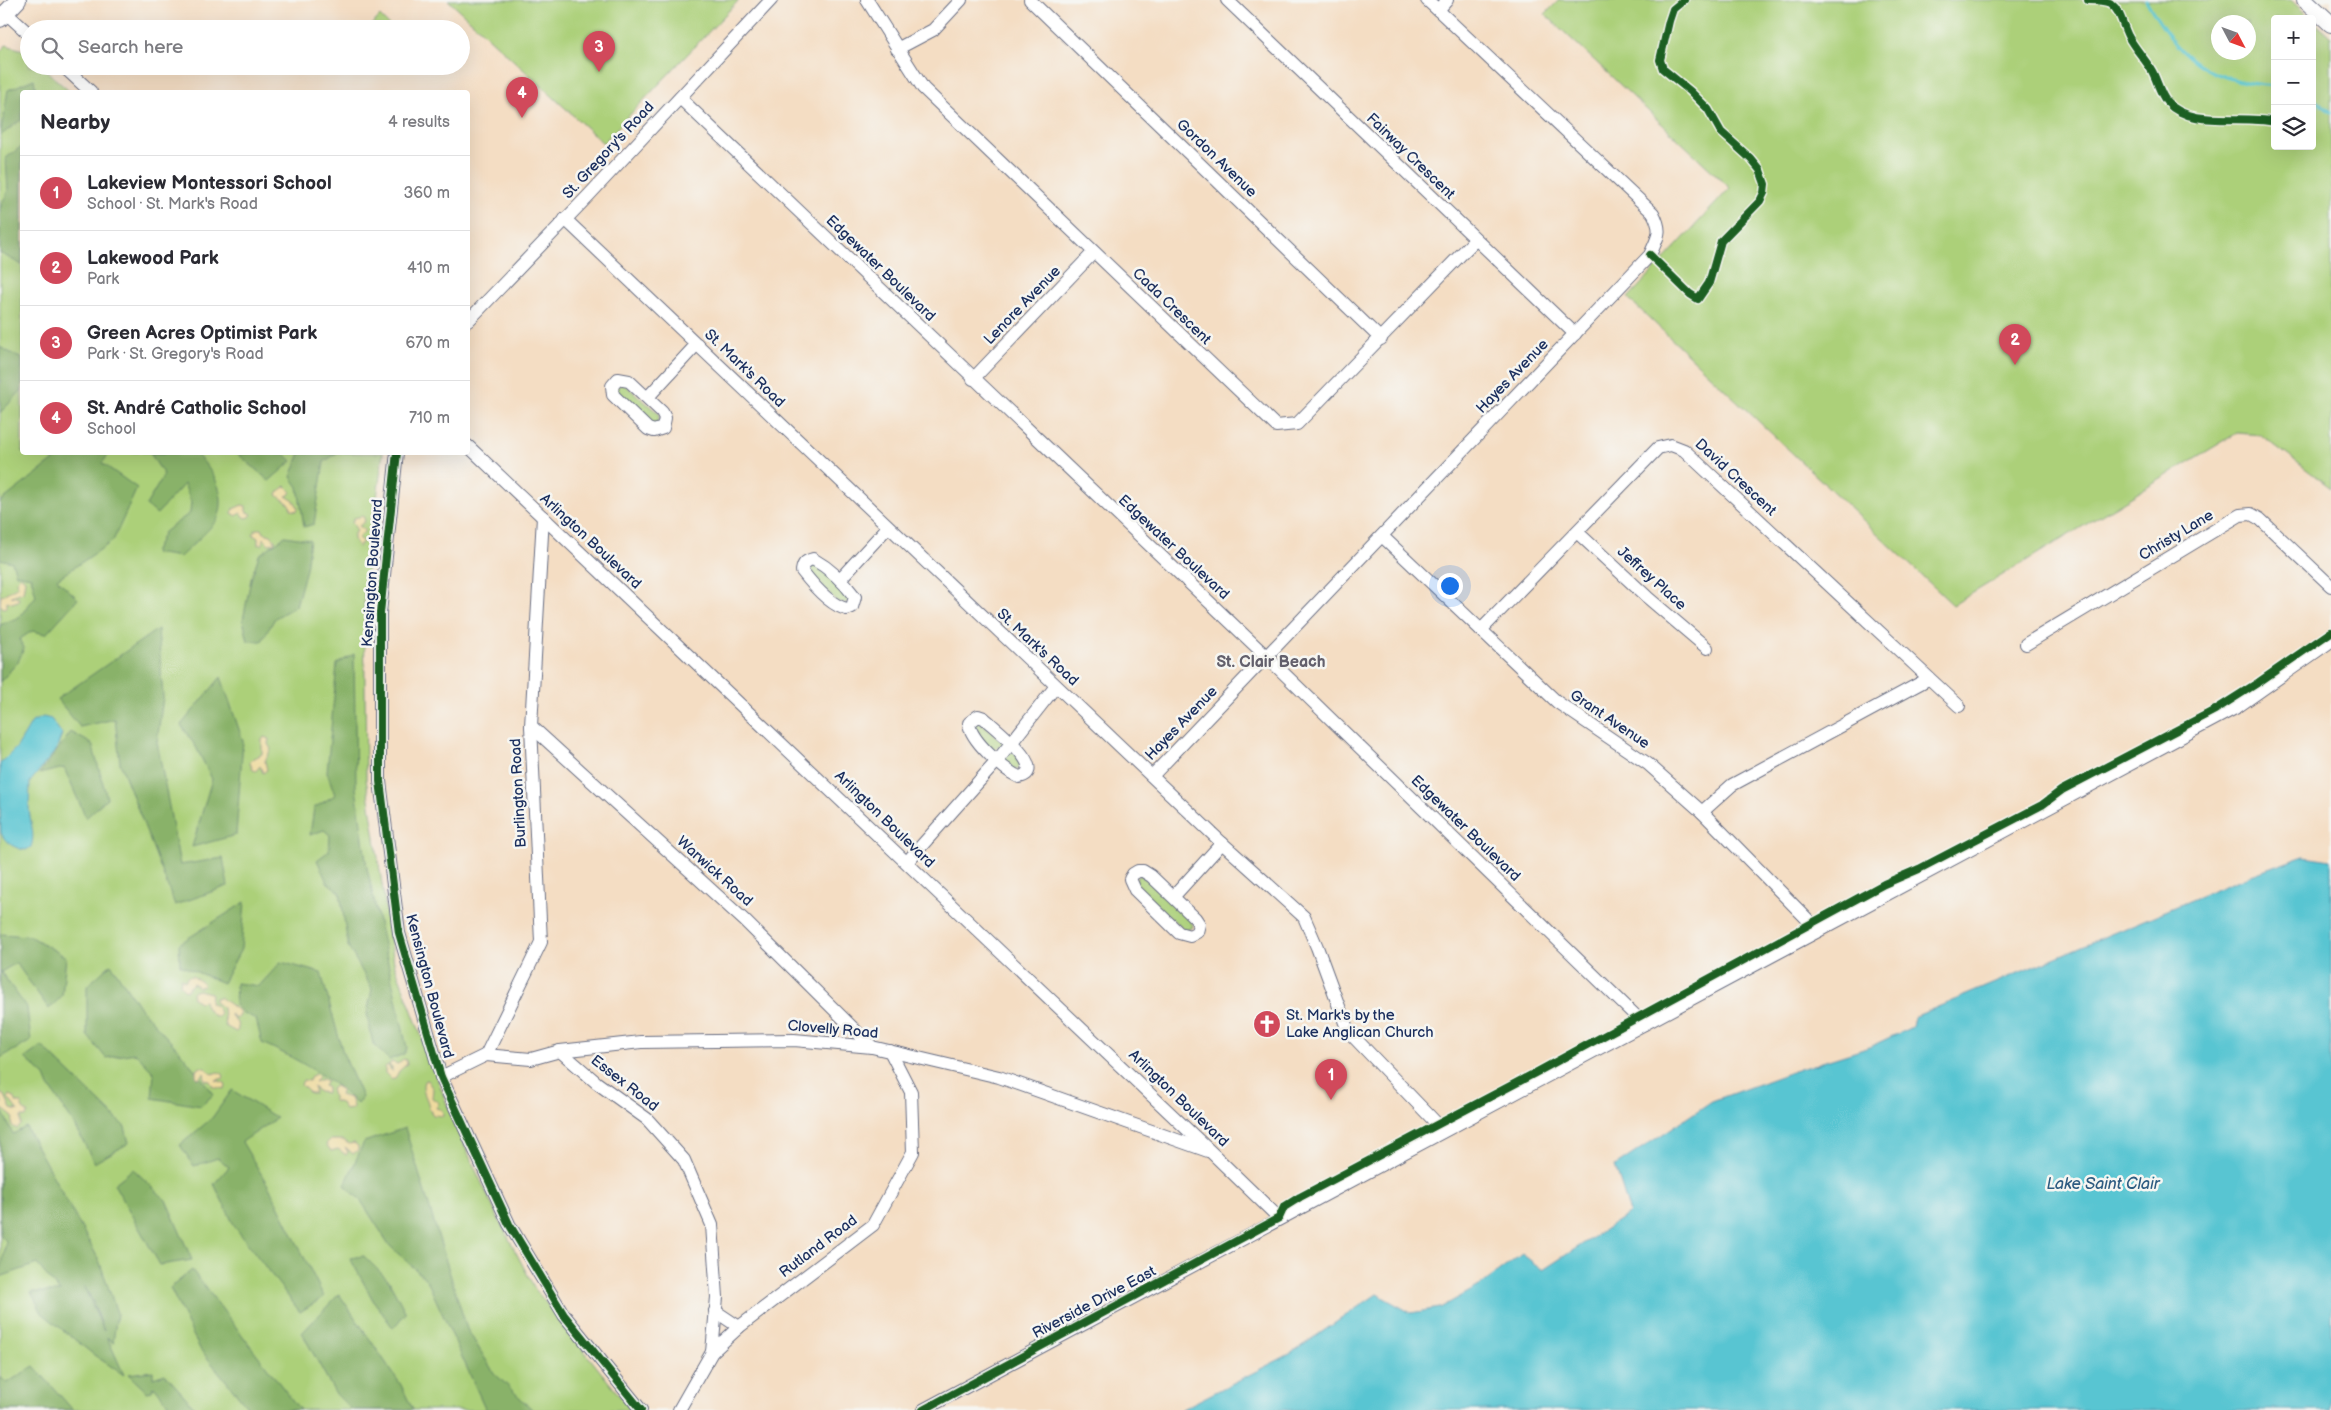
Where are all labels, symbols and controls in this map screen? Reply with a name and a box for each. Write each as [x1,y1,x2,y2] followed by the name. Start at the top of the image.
[2211,15,2256,60] north arrow
[2271,15,2316,150] map controls
[2271,15,2316,60] button: +
[20,20,470,75] search box
[583,31,615,72] pin: 3
[38,34,66,62] icon: search
[78,36,183,59] text: Search here
[2271,60,2316,105] button: −
[506,77,538,118] pin: 4
[558,98,658,203] street label: St. Gregory's Road
[2271,105,2316,150] button: layers
[1362,109,1459,204] street label: Fairway Crescent
[40,110,110,135] text: Nearby
[388,113,450,132] text: 4 results
[1172,115,1261,202] street label: Gordon Avenue
[87,172,332,195] text: Lakeview Montessori School
[53,184,59,203] text: 1
[403,184,450,203] text: 360 m
[87,195,258,214] text: School · St. Mark's Road
[822,211,940,326] street label: Edgewater Boulevard
[87,247,219,270] text: Lakewood Park
[51,259,61,278] text: 2
[407,259,450,278] text: 410 m
[980,262,1065,349] street label: Lenore Avenue
[1128,264,1215,349] street label: Cada Crescent
[87,270,119,289] text: Park
[87,322,317,345] text: Green Acres Optimist Park
[1999,324,2031,365] pin: 2
[700,325,789,412] street label: St. Mark's Road
[51,334,61,353] text: 3
[405,334,450,353] text: 670 m
[1472,335,1553,417] street label: Hayes Avenue
[87,345,264,364] text: Park · St. Gregory's Road
[87,397,306,420] text: St. André Catholic School
[51,409,61,428] text: 4
[409,409,450,428] text: 710 m
[87,420,136,439] text: School
[1691,435,1781,520] street label: David Crescent
[536,489,645,593] street label: Arlington Boulevard
[1114,491,1233,604] street label: Edgewater Boulevard
[358,498,387,648] street label: Kensington Boulevard
[2135,506,2217,565] street label: Christy Lane
[1613,542,1690,614] street label: Jeffrey Place
[1437,573,1463,599] your location
[993,605,1083,690] street label: St. Mark's Road
[1216,653,1326,672] district label: St. Clair Beach
[1141,682,1222,764] street label: Hayes Avenue
[1566,686,1653,753] street label: Grant Avenue
[506,738,531,848] street label: Burlington Road
[831,767,939,872] street label: Arlington Boulevard
[1407,771,1525,886] street label: Edgewater Boulevard
[673,832,757,911] street label: Warwick Road
[401,912,458,1060] street label: Kensington Boulevard
[1286,1006,1433,1042] place label: St. Mark's by the Lake Anglican Church
[1252,1009,1282,1039] church icon: St. Mark's by the Lake Anglican Church
[787,1016,879,1043] street label: Clovelly Road
[1125,1046,1233,1151] street label: Arlington Boulevard
[587,1051,662,1116] street label: Essex Road
[1315,1059,1347,1100] pin: 1
[2047,1175,2161,1194] water label: Lake Saint Clair
[776,1211,861,1282] street label: Rutland Road
[1029,1262,1160,1343] street label: Riverside Drive East

